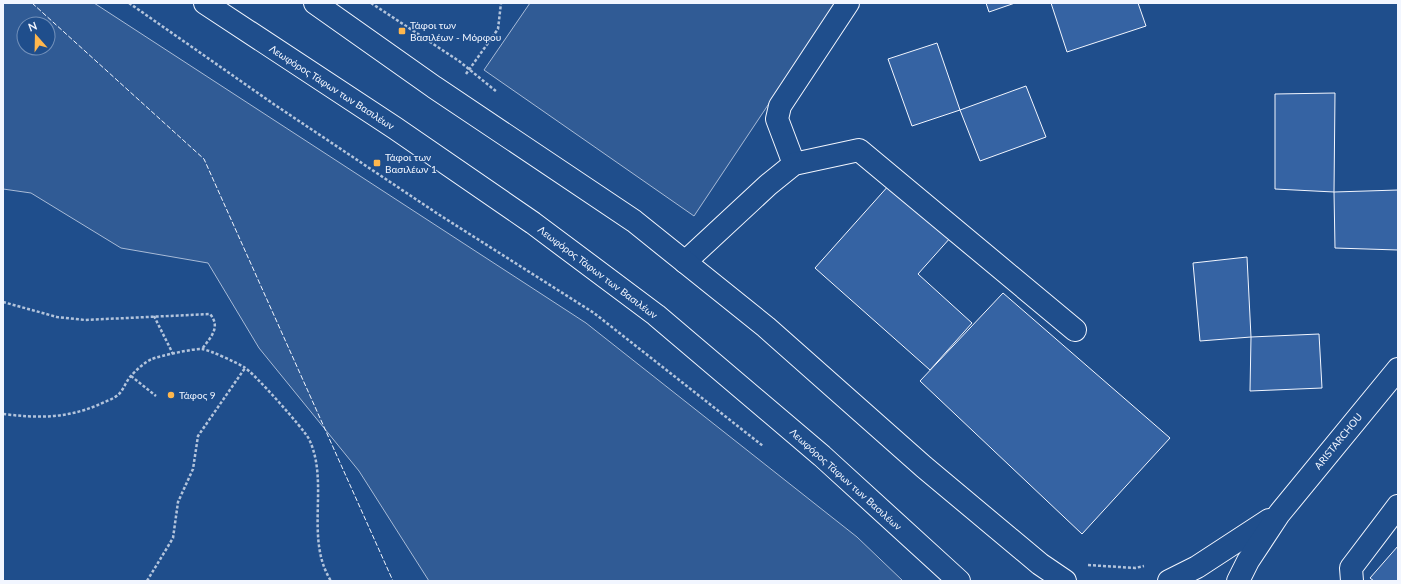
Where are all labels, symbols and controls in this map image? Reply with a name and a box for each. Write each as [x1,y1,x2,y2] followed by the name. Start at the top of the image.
[16,16,56,56] north arrow
[26,19,39,34] text: N
[410,19,501,43] place label: Τάφοι των Βασιλέων - Μόρφου
[397,26,407,36] marker: Τάφοι των Βασιλέων - Μόρφου
[267,42,397,132] street label: Λεωφόρος Τάφων των Βασιλέων
[385,151,437,175] place label: Τάφοι των Βασιλέων 1
[372,158,382,168] marker: Τάφοι των Βασιλέων 1
[536,223,660,321] street label: Λεωφόρος Τάφων των Βασιλέων
[179,389,216,401] place label: Τάφος 9
[166,390,176,400] marker: Τάφος 9
[1312,410,1364,472] street label: ARISTARCHOU
[788,426,904,532] street label: Λεωφόρος Τάφων των Βασιλέων

